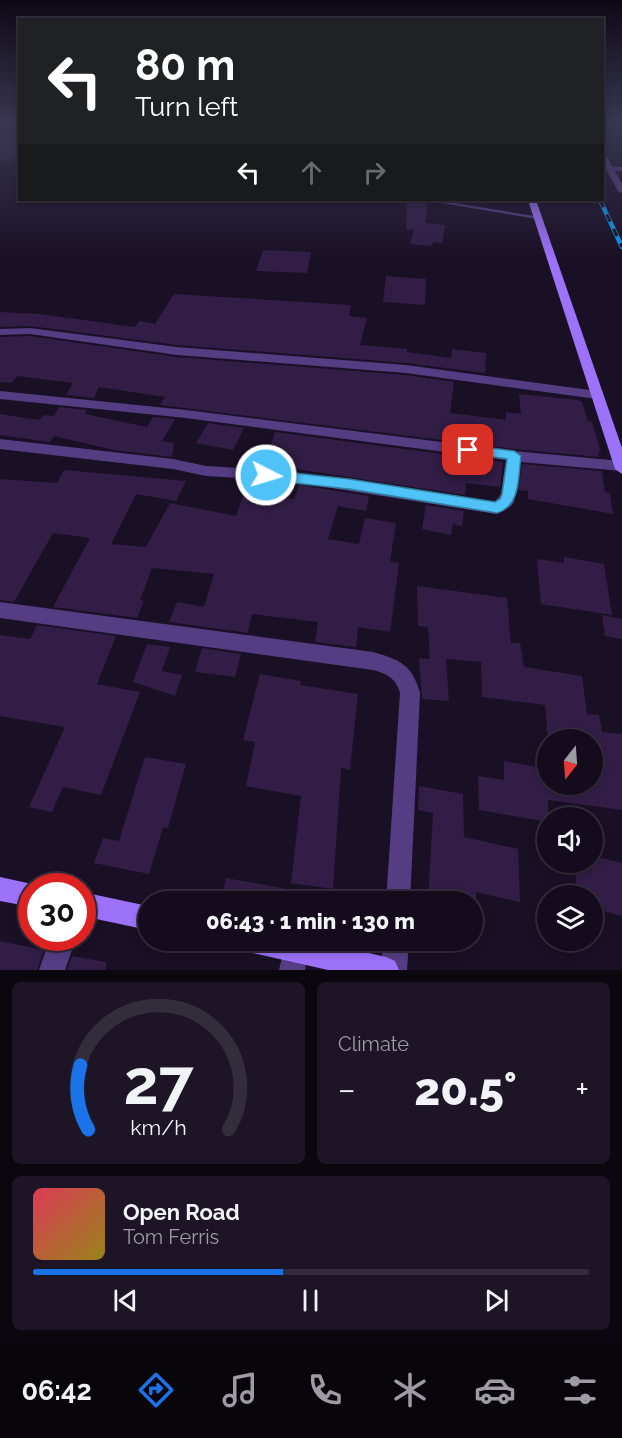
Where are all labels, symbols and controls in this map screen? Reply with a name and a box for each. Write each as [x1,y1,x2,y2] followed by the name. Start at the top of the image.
[135,41,235,90] text: 80 m
[36,42,114,120] icon: left
[135,91,238,122] text: Turn left
[232,156,265,189] icon: left
[295,156,328,189] icon: ahead
[358,156,391,189] icon: right
[442,424,493,475] pin
[451,433,484,466] icon: arrive
[234,443,298,507] position arrow
[537,729,603,795] north arrow
[537,729,603,951] map controls
[537,807,603,873] button: sound
[18,873,96,951] speed limit sign: 30
[537,885,603,951] button: layers
[206,908,415,934] text: 06:43 · 1 min · 130 m
[338,1032,409,1056] text: Climate
[123,1045,195,1119] text: 27
[414,1063,517,1116] text: 20.5°
[338,1070,356,1109] text: −
[575,1070,589,1109] text: +
[130,1115,187,1140] text: km/h
[123,1199,240,1225] text: Open Road
[123,1225,219,1249] text: Tom Ferris
[109,1284,142,1317] icon: previous
[294,1284,327,1317] icon: pause
[480,1284,513,1317] icon: next
[135,1369,177,1411] icon: directions
[219,1369,261,1411] icon: music
[304,1369,346,1411] icon: phone
[389,1369,431,1411] icon: climate
[474,1369,516,1411] icon: car
[559,1369,601,1411] icon: filters
[21,1375,92,1406] text: 06:42

